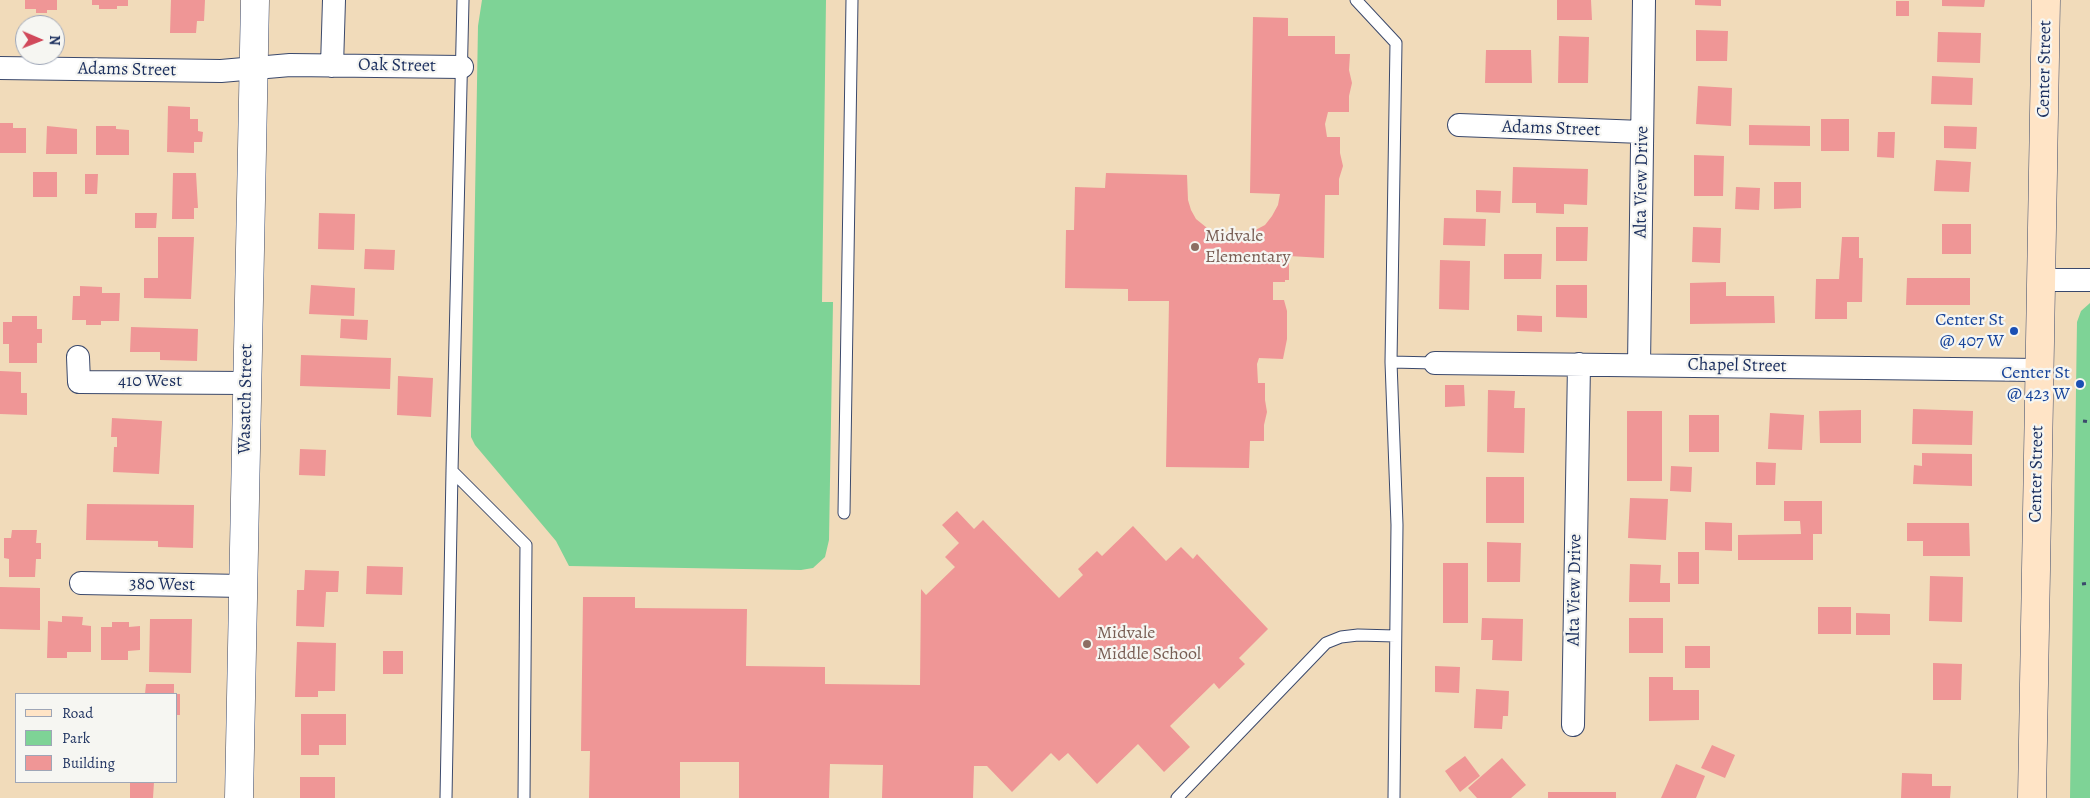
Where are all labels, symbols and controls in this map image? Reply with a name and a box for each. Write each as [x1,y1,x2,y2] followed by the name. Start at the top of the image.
[15,15,65,65] north arrow
[2033,20,2057,118] street label: Center Street
[45,35,64,46] text: N
[358,55,436,77] street label: Oak Street
[78,58,176,82] street label: Adams Street
[1501,116,1601,142] street label: Adams Street
[1630,126,1654,238] street label: Alta View Drive
[1205,226,1291,268] place label: Midvale Elementary
[1189,241,1201,253] marker: Midvale Elementary
[1935,310,2004,352] place label: Center St @ 407 W
[2008,325,2020,337] marker: Center St @ 407 W
[234,344,258,454] street label: Wasatch Street
[1687,354,1787,378] street label: Chapel Street
[2001,363,2070,406] place label: Center St @ 423 W
[118,371,182,393] street label: 410 West
[2074,378,2086,390] marker: Center St @ 423 W
[2025,425,2049,523] street label: Center Street
[1563,534,1587,646] street label: Alta View Drive
[129,574,195,596] street label: 380 West
[1097,623,1201,666] place label: Midvale Middle School
[1081,638,1093,650] marker: Midvale Middle School
[15,693,178,783] legend
[62,703,93,723] text: Road
[62,728,90,748] text: Park
[62,753,115,773] text: Building

